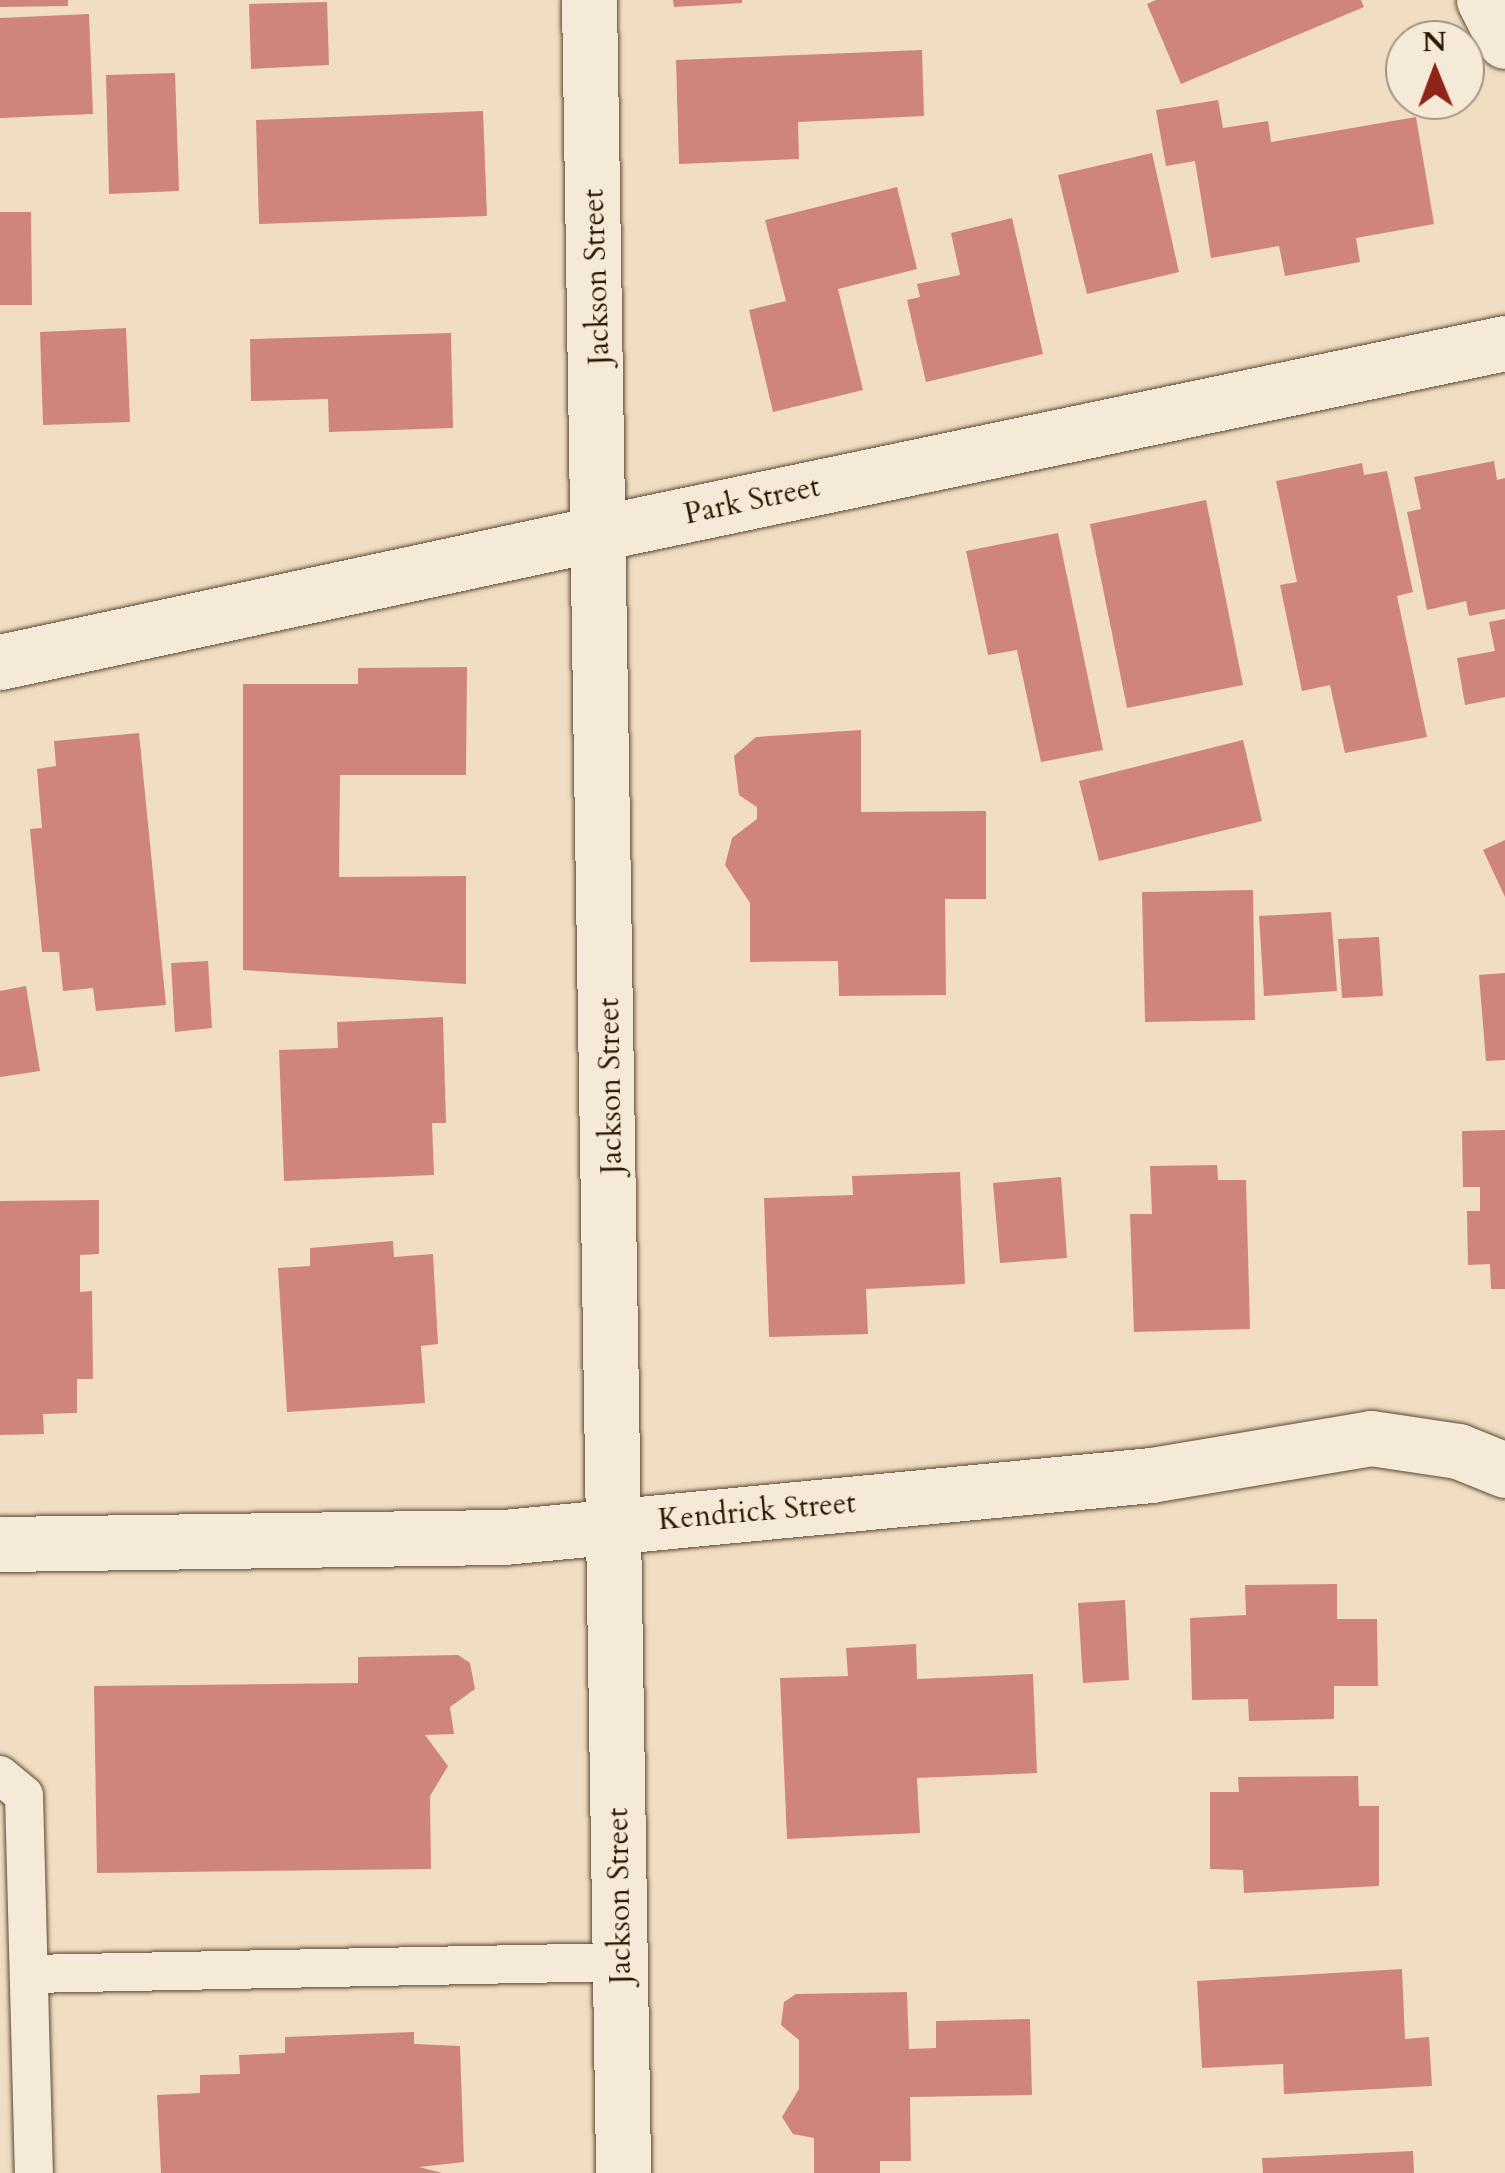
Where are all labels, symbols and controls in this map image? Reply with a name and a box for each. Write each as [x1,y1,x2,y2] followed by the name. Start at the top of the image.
[1385,20,1485,120] north arrow
[1422,23,1447,61] text: N
[576,188,618,366] street label: Jackson Street
[681,469,823,533] street label: Park Street
[591,998,631,1174] street label: Jackson Street
[657,1485,857,1539] street label: Kendrick Street
[600,1808,640,1984] street label: Jackson Street

